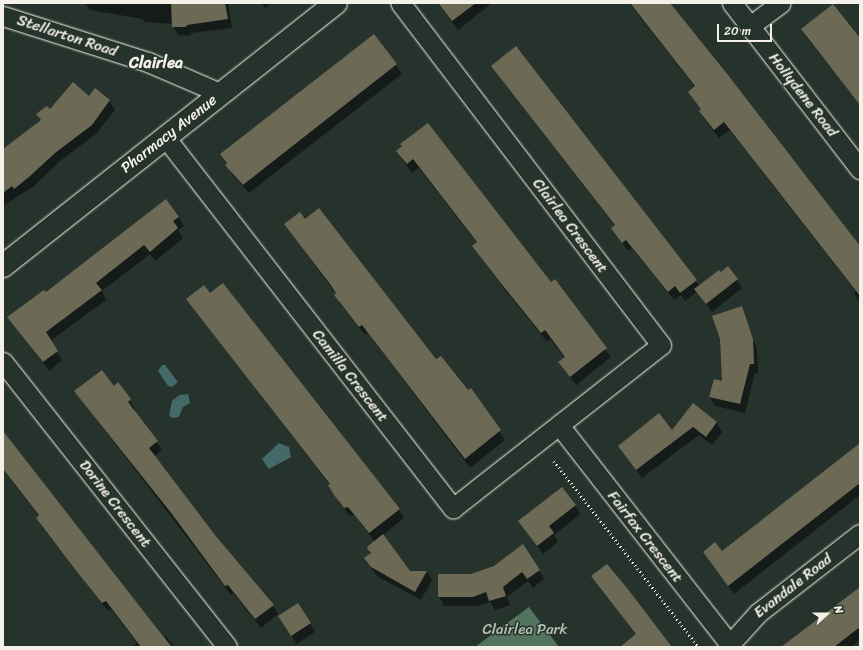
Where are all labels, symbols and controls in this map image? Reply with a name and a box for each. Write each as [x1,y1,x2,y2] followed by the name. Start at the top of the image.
[15,11,119,61] street label: Stellarton Road
[719,16,774,42] scale bar
[724,20,751,42] text: 20 m
[765,49,841,141] street label: Hollydene Road
[129,53,183,73] district label: Clairlea
[117,91,221,177] street label: Pharmacy Avenue
[528,175,612,277] street label: Clairlea Crescent
[308,326,392,426] street label: Camilla Crescent
[75,457,155,551] street label: Dorine Crescent
[604,488,686,586] street label: Fairfax Crescent
[750,550,836,622] street label: Evandale Road
[807,594,847,634] north arrow
[828,603,849,616] text: N
[482,621,568,639] park label: Clairlea Park

